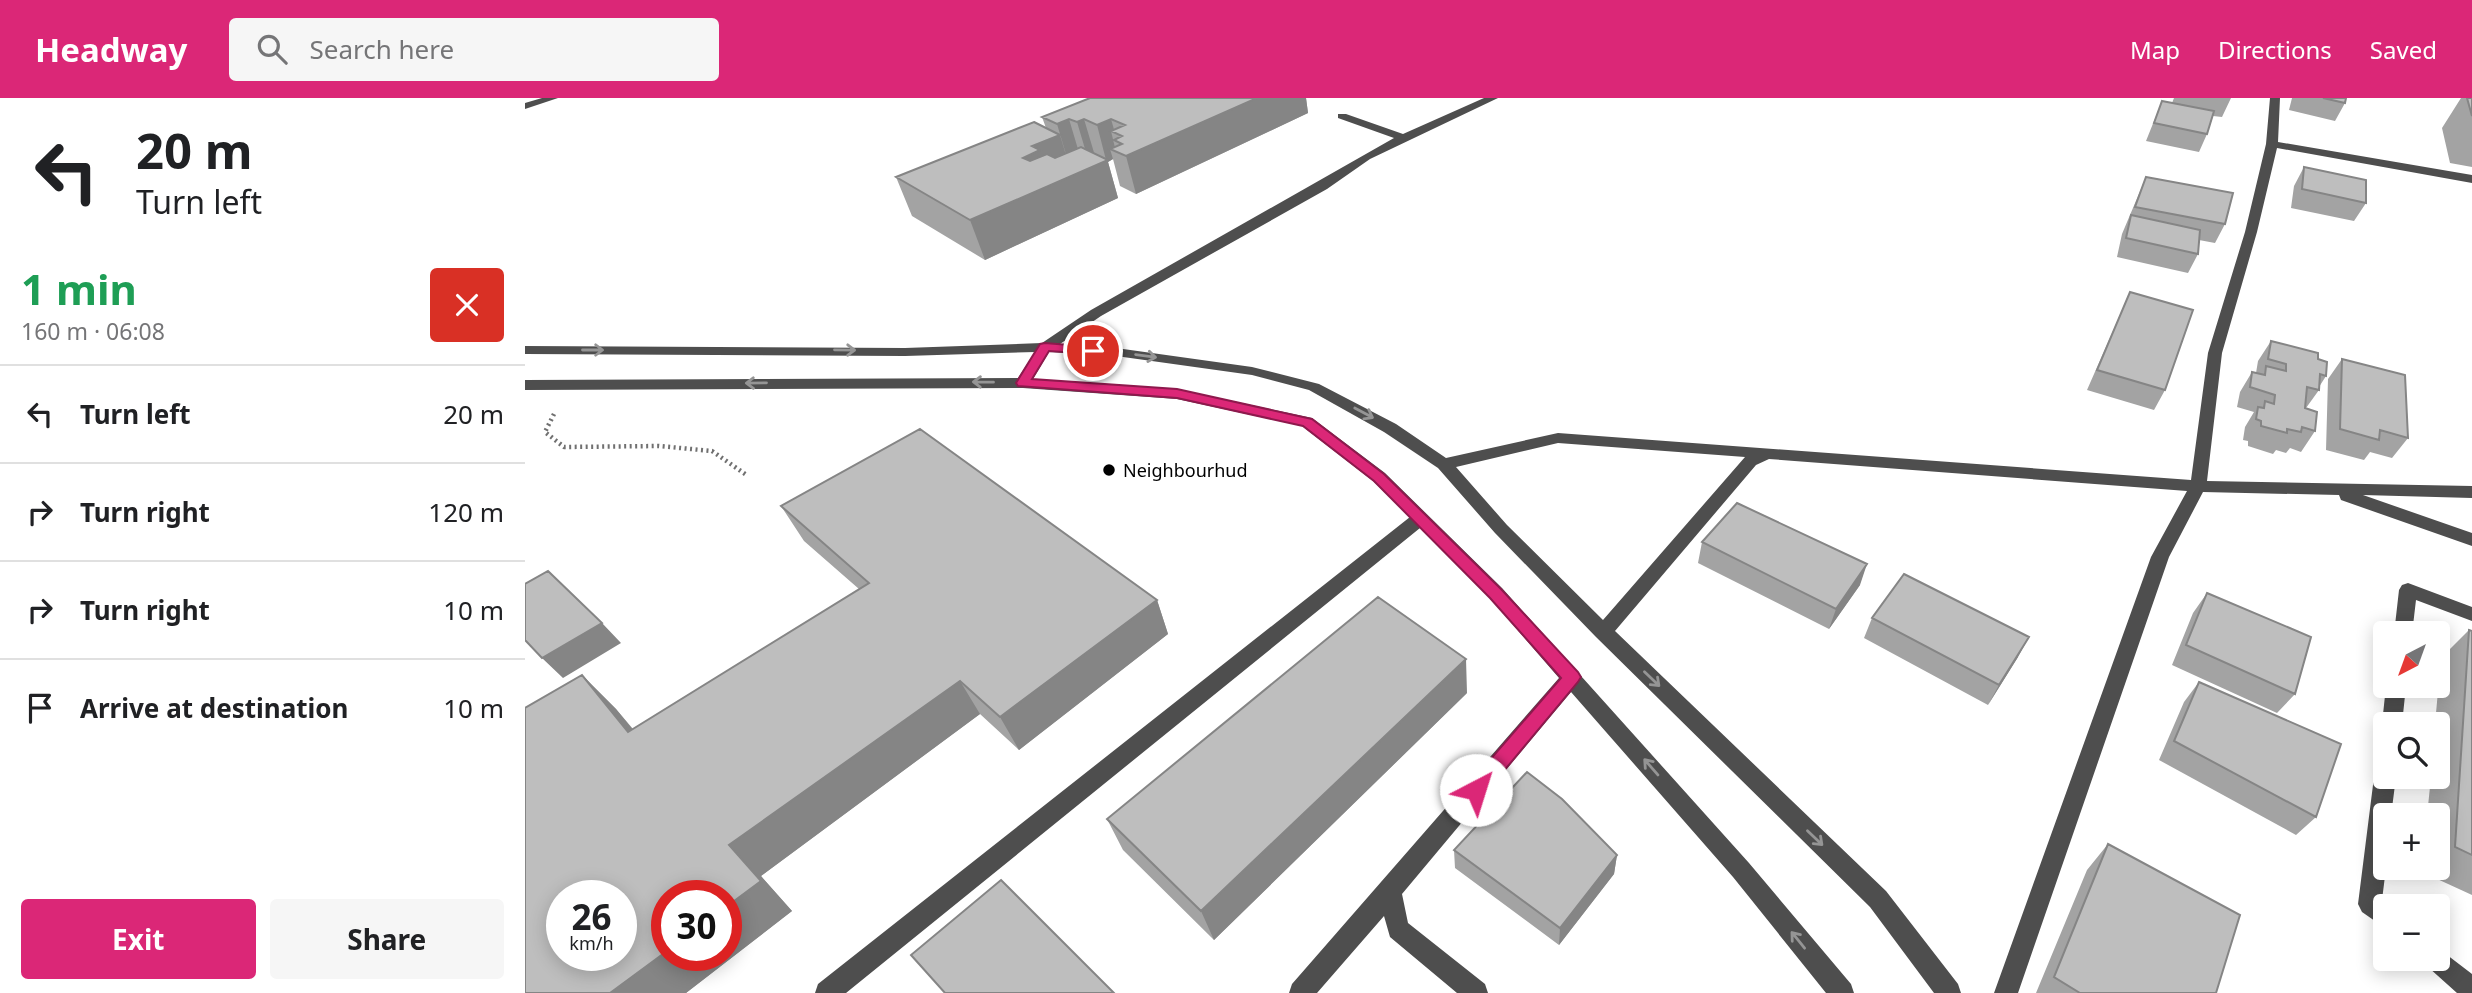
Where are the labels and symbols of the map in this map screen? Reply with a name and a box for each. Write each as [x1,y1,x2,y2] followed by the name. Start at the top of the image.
[1063,321,1123,381] pin
[581,343,604,357] one-way arrow
[833,343,856,357] one-way arrow
[1134,350,1157,363] one-way arrow
[972,375,995,389] one-way arrow
[745,376,768,390] one-way arrow
[1353,407,1373,421] one-way arrow
[1123,458,1248,482] place label: Neighbourhud
[1101,462,1117,478] marker: Neighbourhud
[2373,621,2450,698] north arrow
[1643,671,1660,688] one-way arrow
[1439,753,1513,827] position arrow
[1643,758,1659,776] one-way arrow
[1806,829,1823,846] one-way arrow
[651,880,742,971] speed limit sign: 30
[1791,932,1806,950] one-way arrow

